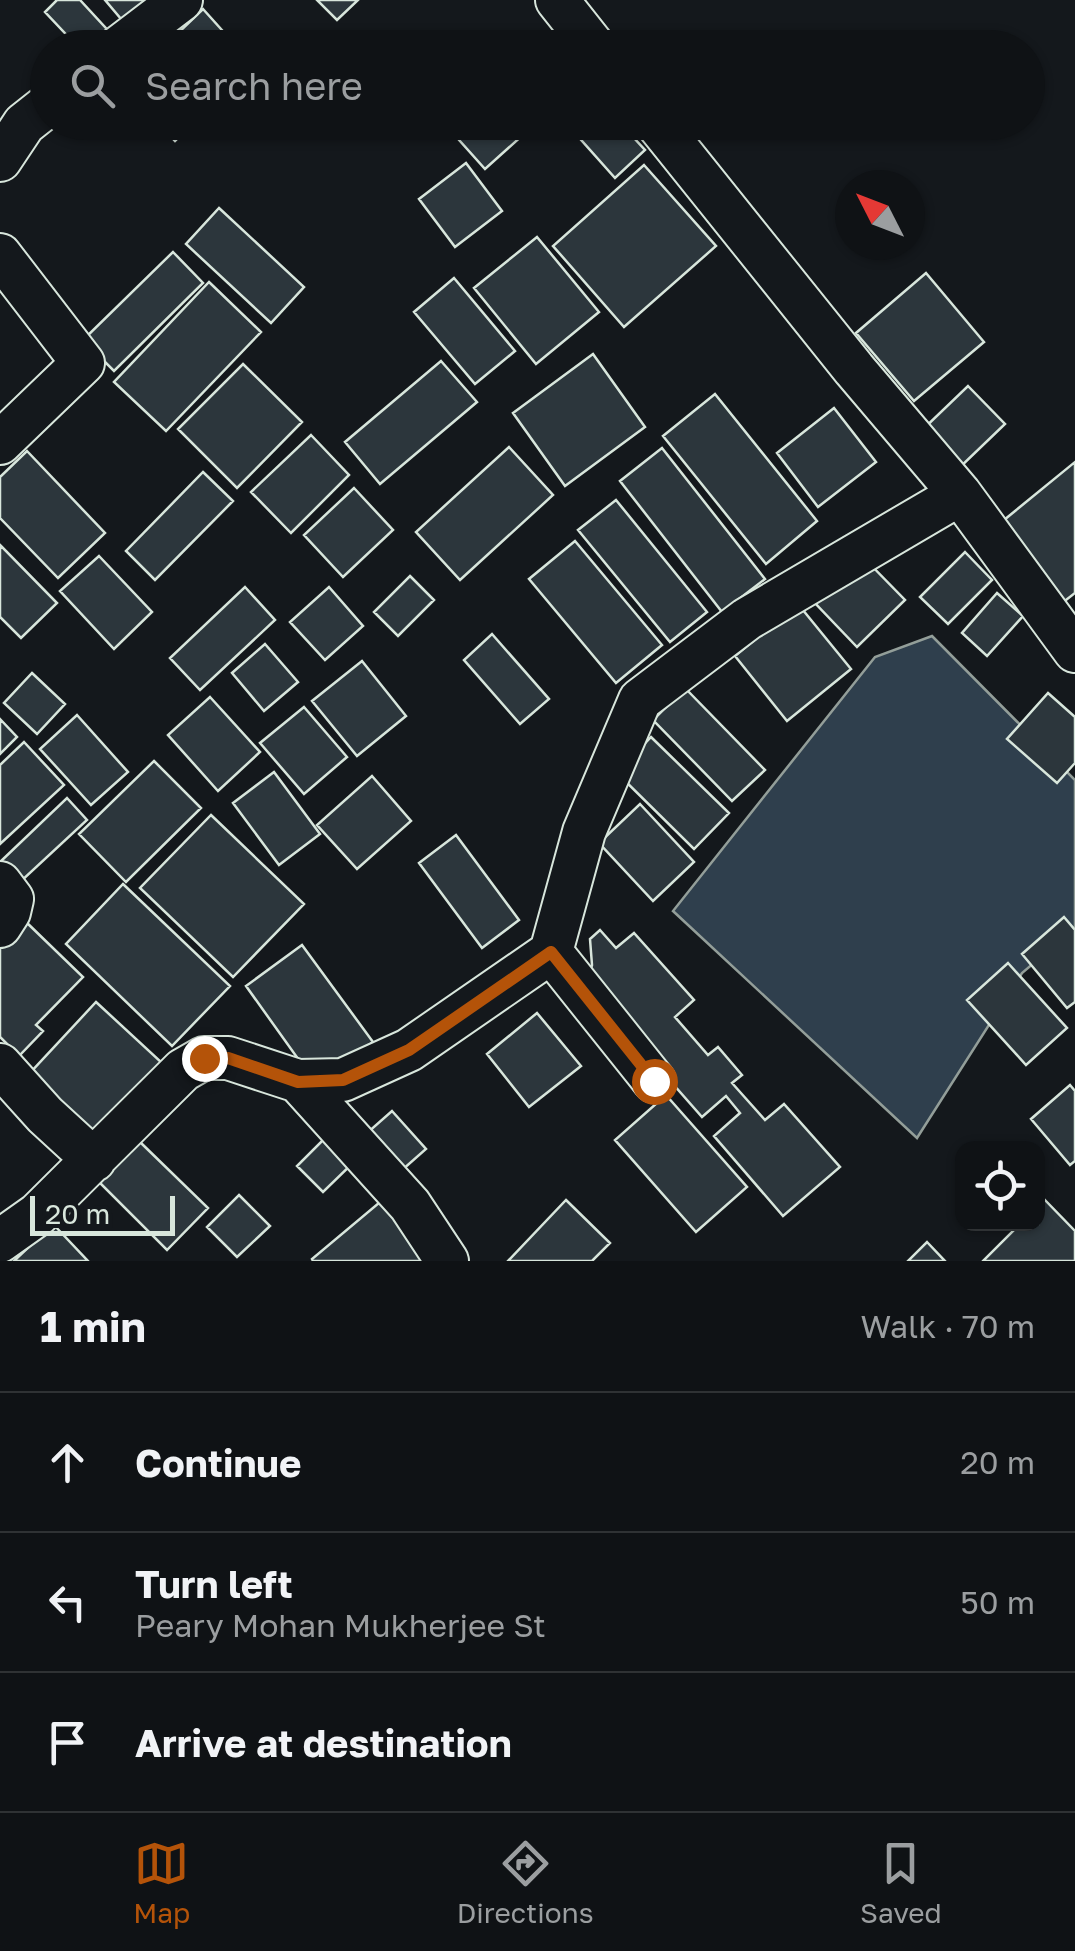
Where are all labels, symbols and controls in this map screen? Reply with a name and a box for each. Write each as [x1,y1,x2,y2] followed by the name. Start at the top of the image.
[30,30,1045,140] search box
[65,58,120,113] icon: search
[145,63,363,108] text: Search here
[835,170,925,260] north arrow
[182,1036,228,1082] route end
[632,1059,678,1105] route start
[955,1141,1045,1231] map controls
[955,1141,1045,1231] button: locate
[30,1191,175,1236] scale bar
[45,1197,110,1230] text: 20 m
[40,1301,146,1351] text: 1 min
[860,1307,1035,1345] text: Walk · 70 m
[40,1435,95,1490] icon: ahead
[135,1440,301,1485] text: Continue
[960,1443,1035,1481] text: 20 m
[135,1561,293,1606] text: Turn left
[40,1575,95,1630] icon: left
[960,1583,1035,1621] text: 50 m
[135,1606,546,1644] text: Peary Mohan Mukherjee St
[40,1715,95,1770] icon: arrive
[135,1720,512,1765] text: Arrive at destination
[133,1836,190,1929] tab: Map
[457,1836,594,1929] tab: Directions
[860,1836,942,1929] tab: Saved

